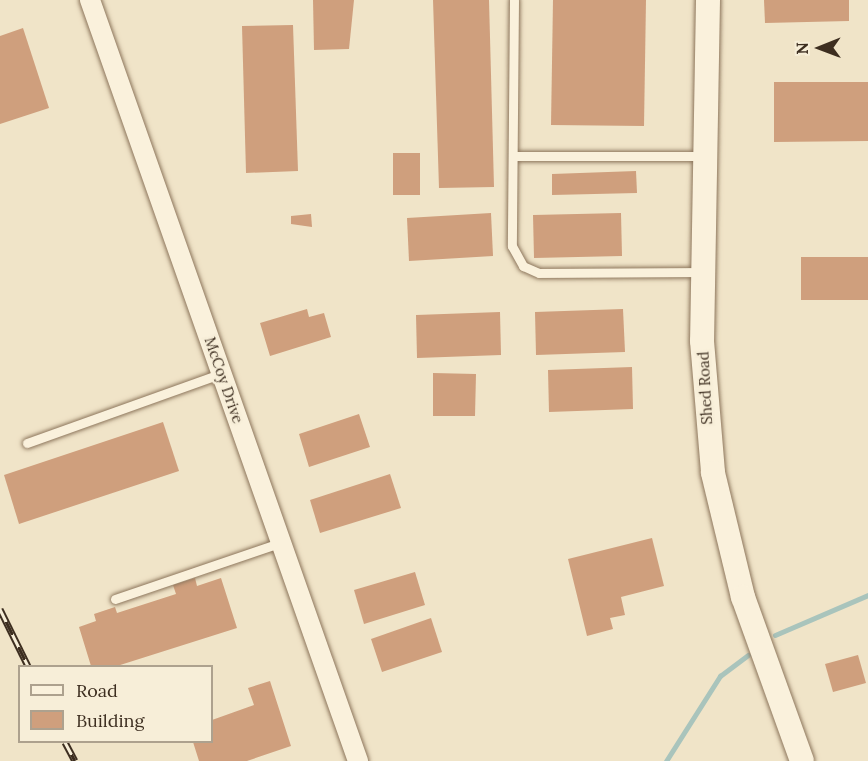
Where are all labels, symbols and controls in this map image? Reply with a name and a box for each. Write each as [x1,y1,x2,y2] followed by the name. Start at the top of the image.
[790,18,850,78] north arrow
[792,42,812,55] text: N
[201,334,247,426] street label: McCoy Drive
[694,351,716,425] street label: Shed Road
[18,665,213,743] legend
[76,679,118,702] text: Road
[76,709,144,732] text: Building

